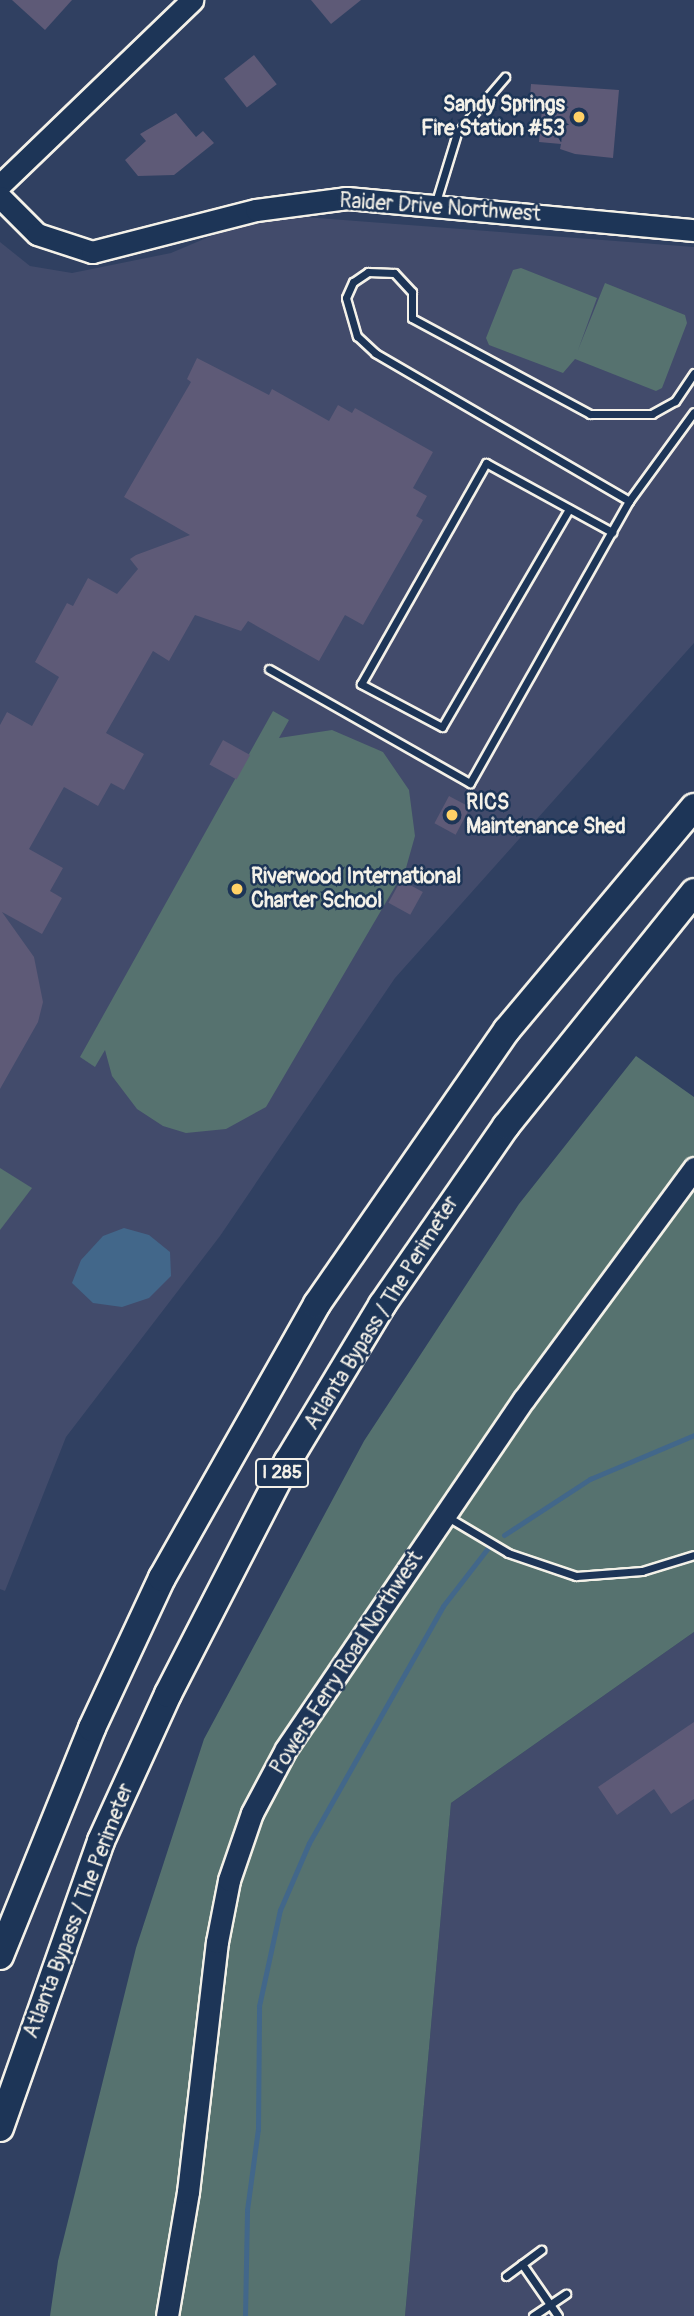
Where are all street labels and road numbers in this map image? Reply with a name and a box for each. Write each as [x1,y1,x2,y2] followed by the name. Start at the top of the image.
[339,188,541,228] street label: Raider Drive Northwest
[299,1191,465,1435] street label: Atlanta Bypass / The Perimeter
[254,1457,310,1488] road number: I 285
[265,1547,429,1779] street label: Powers Ferry Road Northwest
[19,1780,139,2042] street label: Atlanta Bypass / The Perimeter

